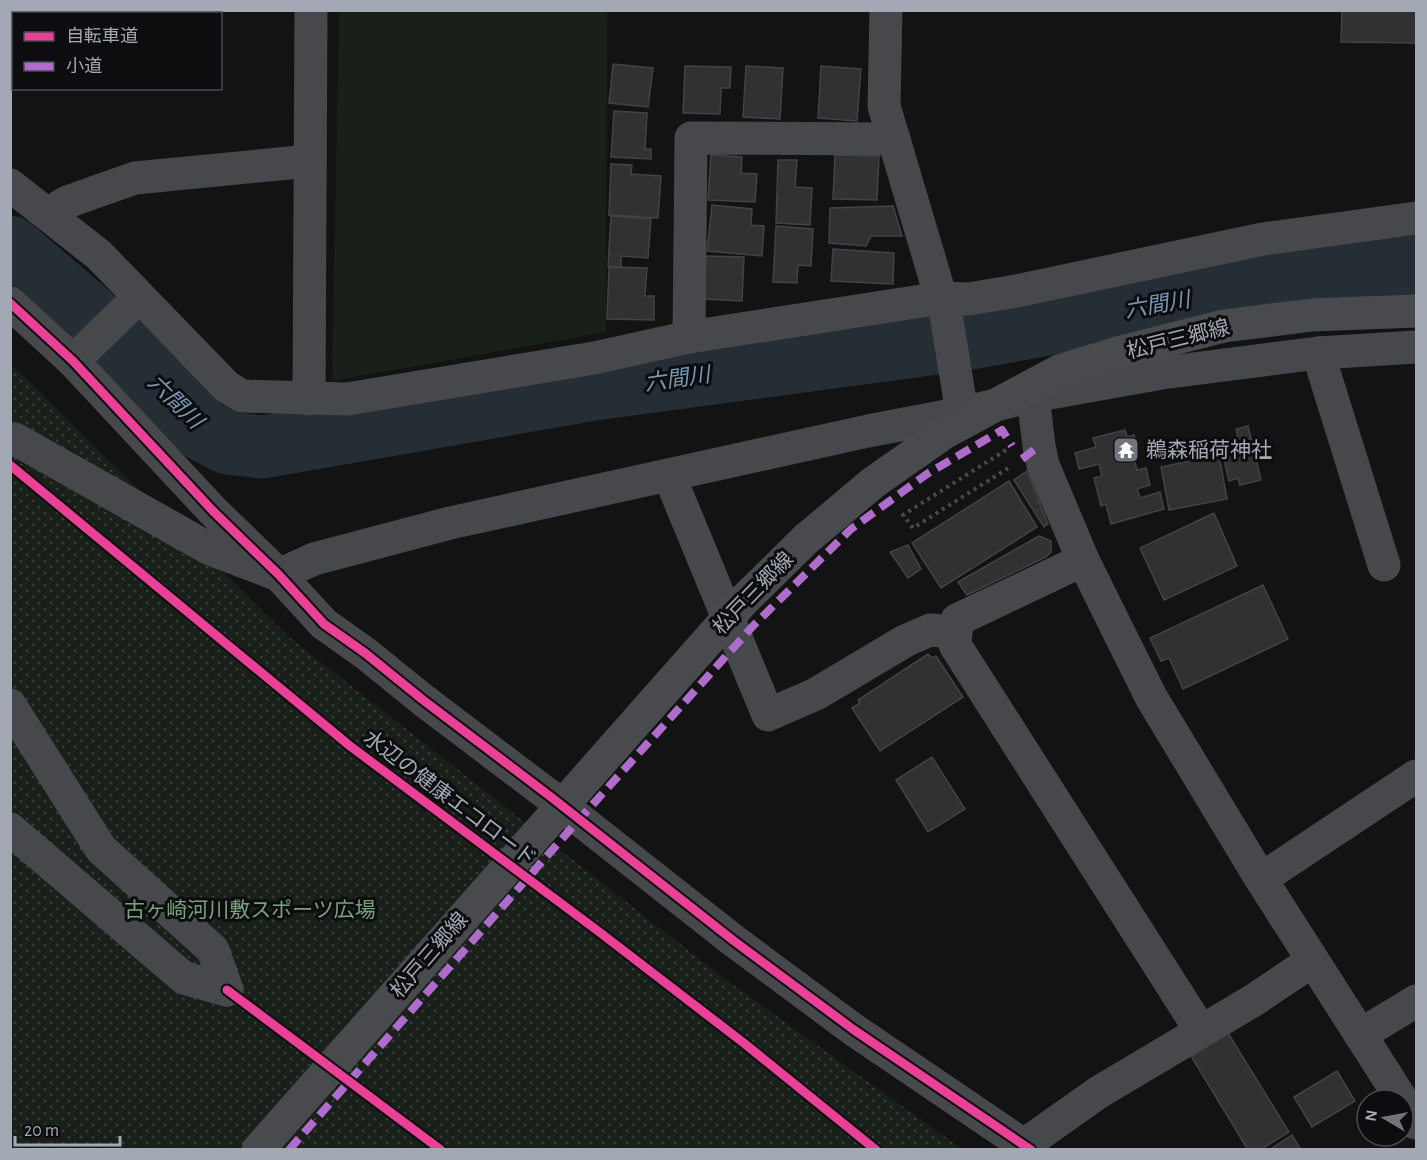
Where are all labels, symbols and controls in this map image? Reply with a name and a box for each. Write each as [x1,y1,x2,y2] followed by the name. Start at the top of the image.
[12,12,222,90] legend
[66,26,138,46] text: 自転車道
[66,56,102,76] text: 小道
[1123,287,1194,322] water label: 六間川
[1124,316,1232,362] street label: 松戸三郷線
[643,362,713,394] water label: 六間川
[144,370,209,434] water label: 六間川
[1111,435,1141,465] temple icon: 鵜森稲荷神社
[1146,439,1272,461] place label: 鵜森稲荷神社
[709,548,797,638] street label: 松戸三郷線
[360,726,540,870] street label: 水辺の健康エコロード
[124,899,376,921] park label: 古ヶ崎河川敷スポーツ広場
[386,908,472,1002] street label: 松戸三郷線
[1355,1088,1415,1148] north arrow
[15,1109,120,1147] scale bar
[1362,1109,1380,1122] text: N
[24,1122,59,1140] text: 20 m

